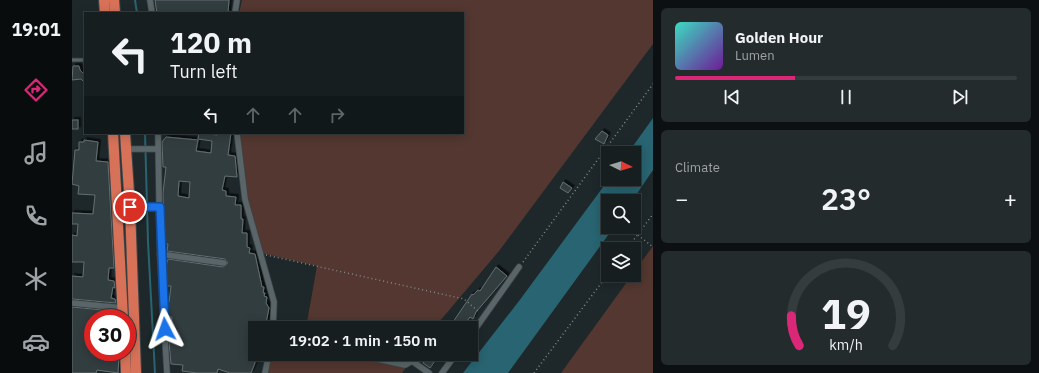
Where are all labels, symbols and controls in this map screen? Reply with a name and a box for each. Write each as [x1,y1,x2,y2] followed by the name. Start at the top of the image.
[11,18,61,41] text: 19:01
[170,24,252,61] text: 120 m
[104,28,156,80] icon: left
[735,28,823,47] text: Golden Hour
[735,47,775,64] text: Lumen
[170,60,238,83] text: Turn left
[22,76,50,104] icon: directions
[721,86,743,108] icon: previous
[835,86,857,108] icon: pause
[949,86,971,108] icon: next
[200,104,222,126] icon: left
[242,104,264,126] icon: ahead
[284,104,306,126] icon: ahead
[326,104,348,126] icon: right
[22,139,50,167] icon: music
[601,146,641,186] north arrow
[601,146,641,282] map controls
[675,159,720,176] text: Climate
[821,179,871,218] text: 23°
[675,184,688,213] text: −
[1004,184,1017,213] text: +
[113,190,147,224] pin
[601,194,641,234] button: search
[119,196,141,218] icon: arrive
[22,202,50,230] icon: phone
[601,242,641,282] button: layers
[22,265,50,293] icon: climate
[821,286,871,340] text: 19
[144,308,186,350] position arrow
[84,309,136,361] speed limit sign: 30
[22,328,50,356] icon: car
[289,331,437,350] text: 19:02 · 1 min · 150 m
[829,335,863,354] text: km/h

